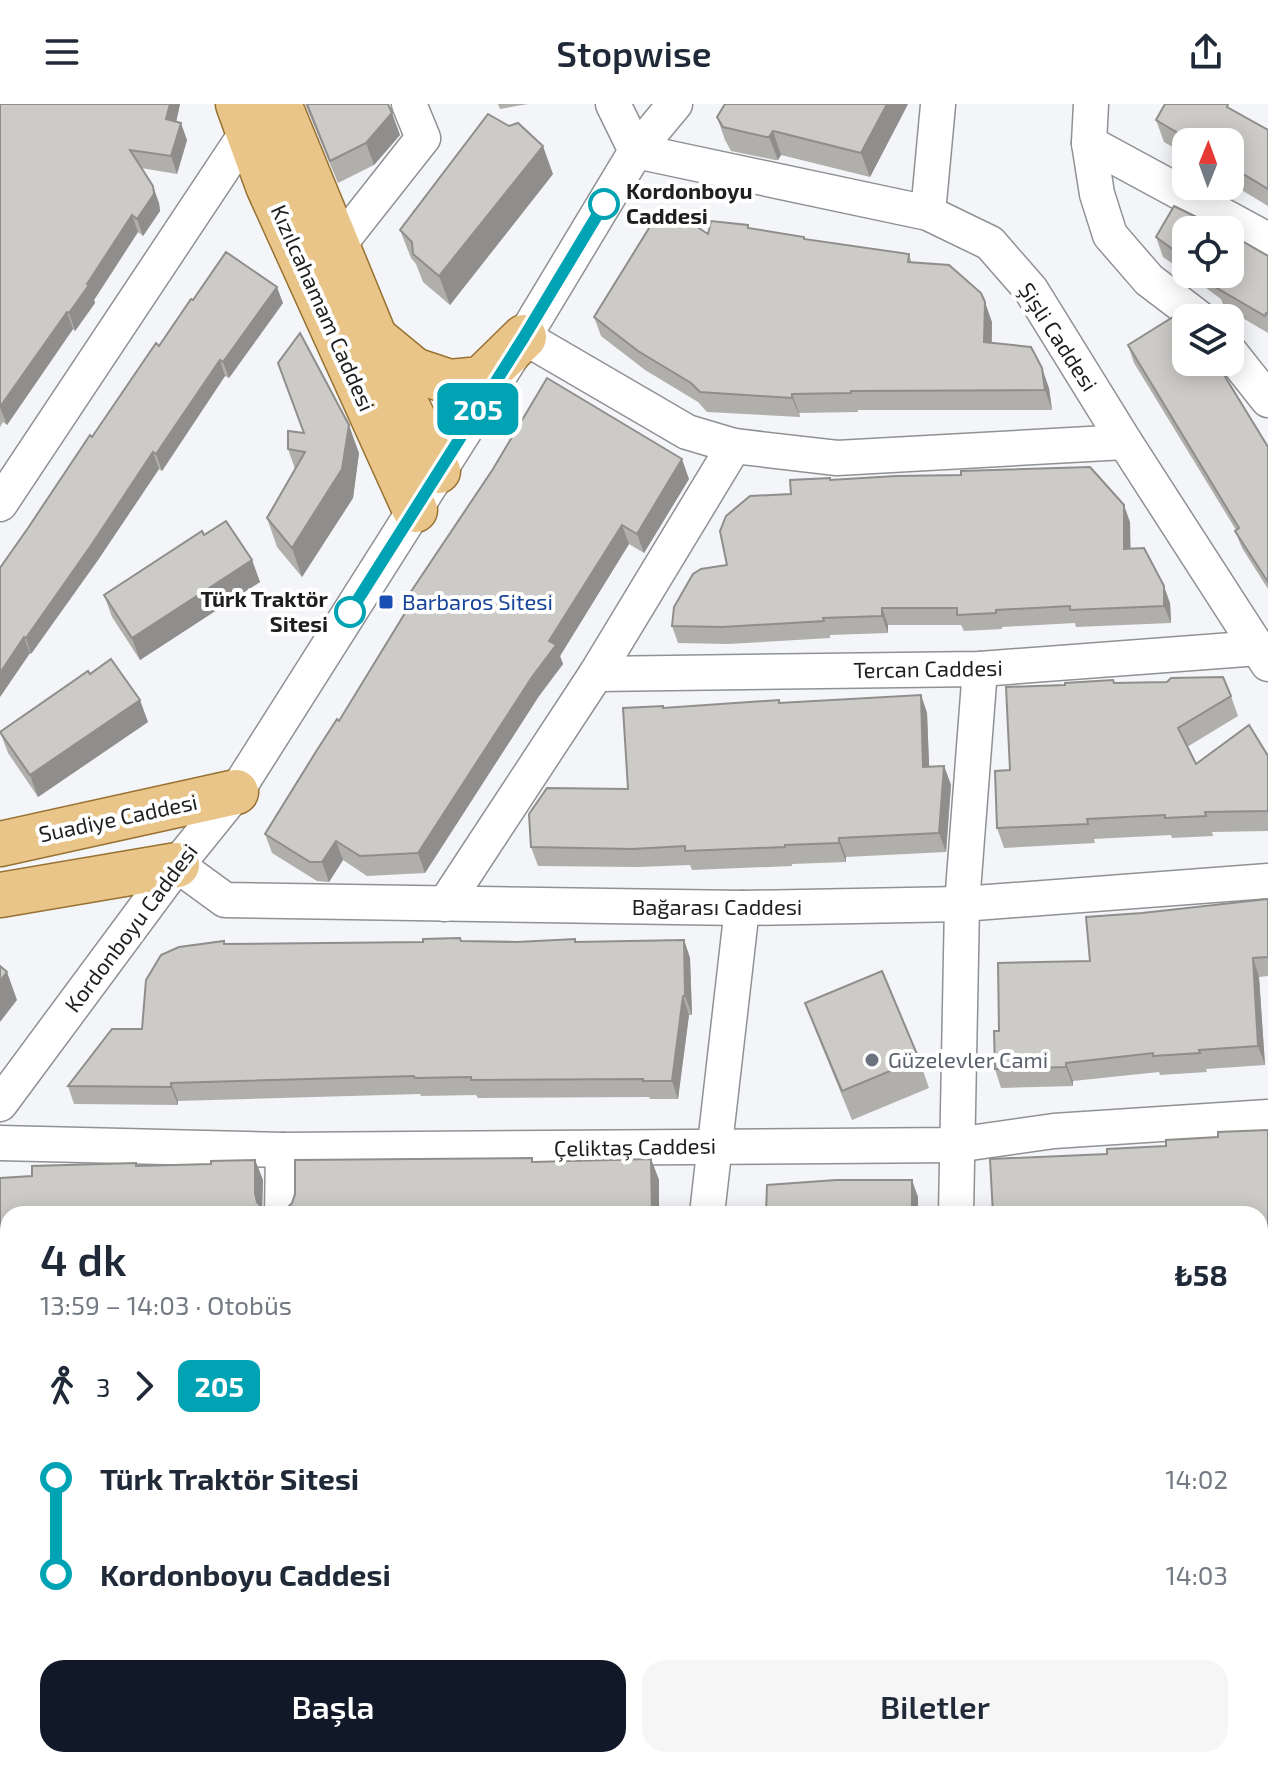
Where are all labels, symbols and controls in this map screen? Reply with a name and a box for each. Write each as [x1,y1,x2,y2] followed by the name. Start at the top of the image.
[40,30,84,74] icon: menu
[1184,30,1228,74] icon: share
[556,31,712,74] text: Stopwise
[1172,128,1244,200] north arrow
[1172,128,1244,376] map controls
[626,177,753,228] place label: Kordonboyu Caddesi
[589,189,619,219] marker: Kordonboyu Caddesi
[267,200,381,415] street label: Kızılcahamam Caddesi
[1172,216,1244,288] button: locate
[1012,277,1104,397] street label: Şişli Caddesi
[1172,304,1244,376] button: layers
[432,383,524,435] line badge: 205
[453,392,503,426] text: 205
[200,585,329,636] place label: Türk Traktör Sitesi
[402,588,553,614] place label: Barbaros Sitesi
[377,593,395,611] marker: Barbaros Sitesi
[335,597,365,627] marker: Türk Traktör Sitesi
[853,654,1003,682] street label: Tercan Caddesi
[36,788,200,847] street label: Suadiye Caddesi
[58,838,202,1017] street label: Kordonboyu Caddesi
[632,893,802,919] street label: Bağarası Caddesi
[888,1046,1048,1072] place label: Güzelevler Cami
[863,1051,881,1069] marker: Güzelevler Cami
[554,1132,716,1162] street label: Çeliktaş Caddesi
[40,1232,127,1285] text: 4 dk
[1175,1256,1228,1292] text: ₺58
[40,1289,292,1320] text: 13:59 – 14:03 · Otobüs
[40,1364,84,1408] icon: walk
[122,1364,166,1408] icon: forward
[194,1369,244,1403] text: 205
[96,1371,110,1402] text: 3
[100,1460,359,1496] text: Türk Traktör Sitesi
[1165,1463,1228,1494] text: 14:02
[100,1556,391,1592] text: Kordonboyu Caddesi
[1165,1559,1228,1590] text: 14:03
[40,1660,626,1752] button: Başla
[642,1660,1228,1752] button: Biletler

